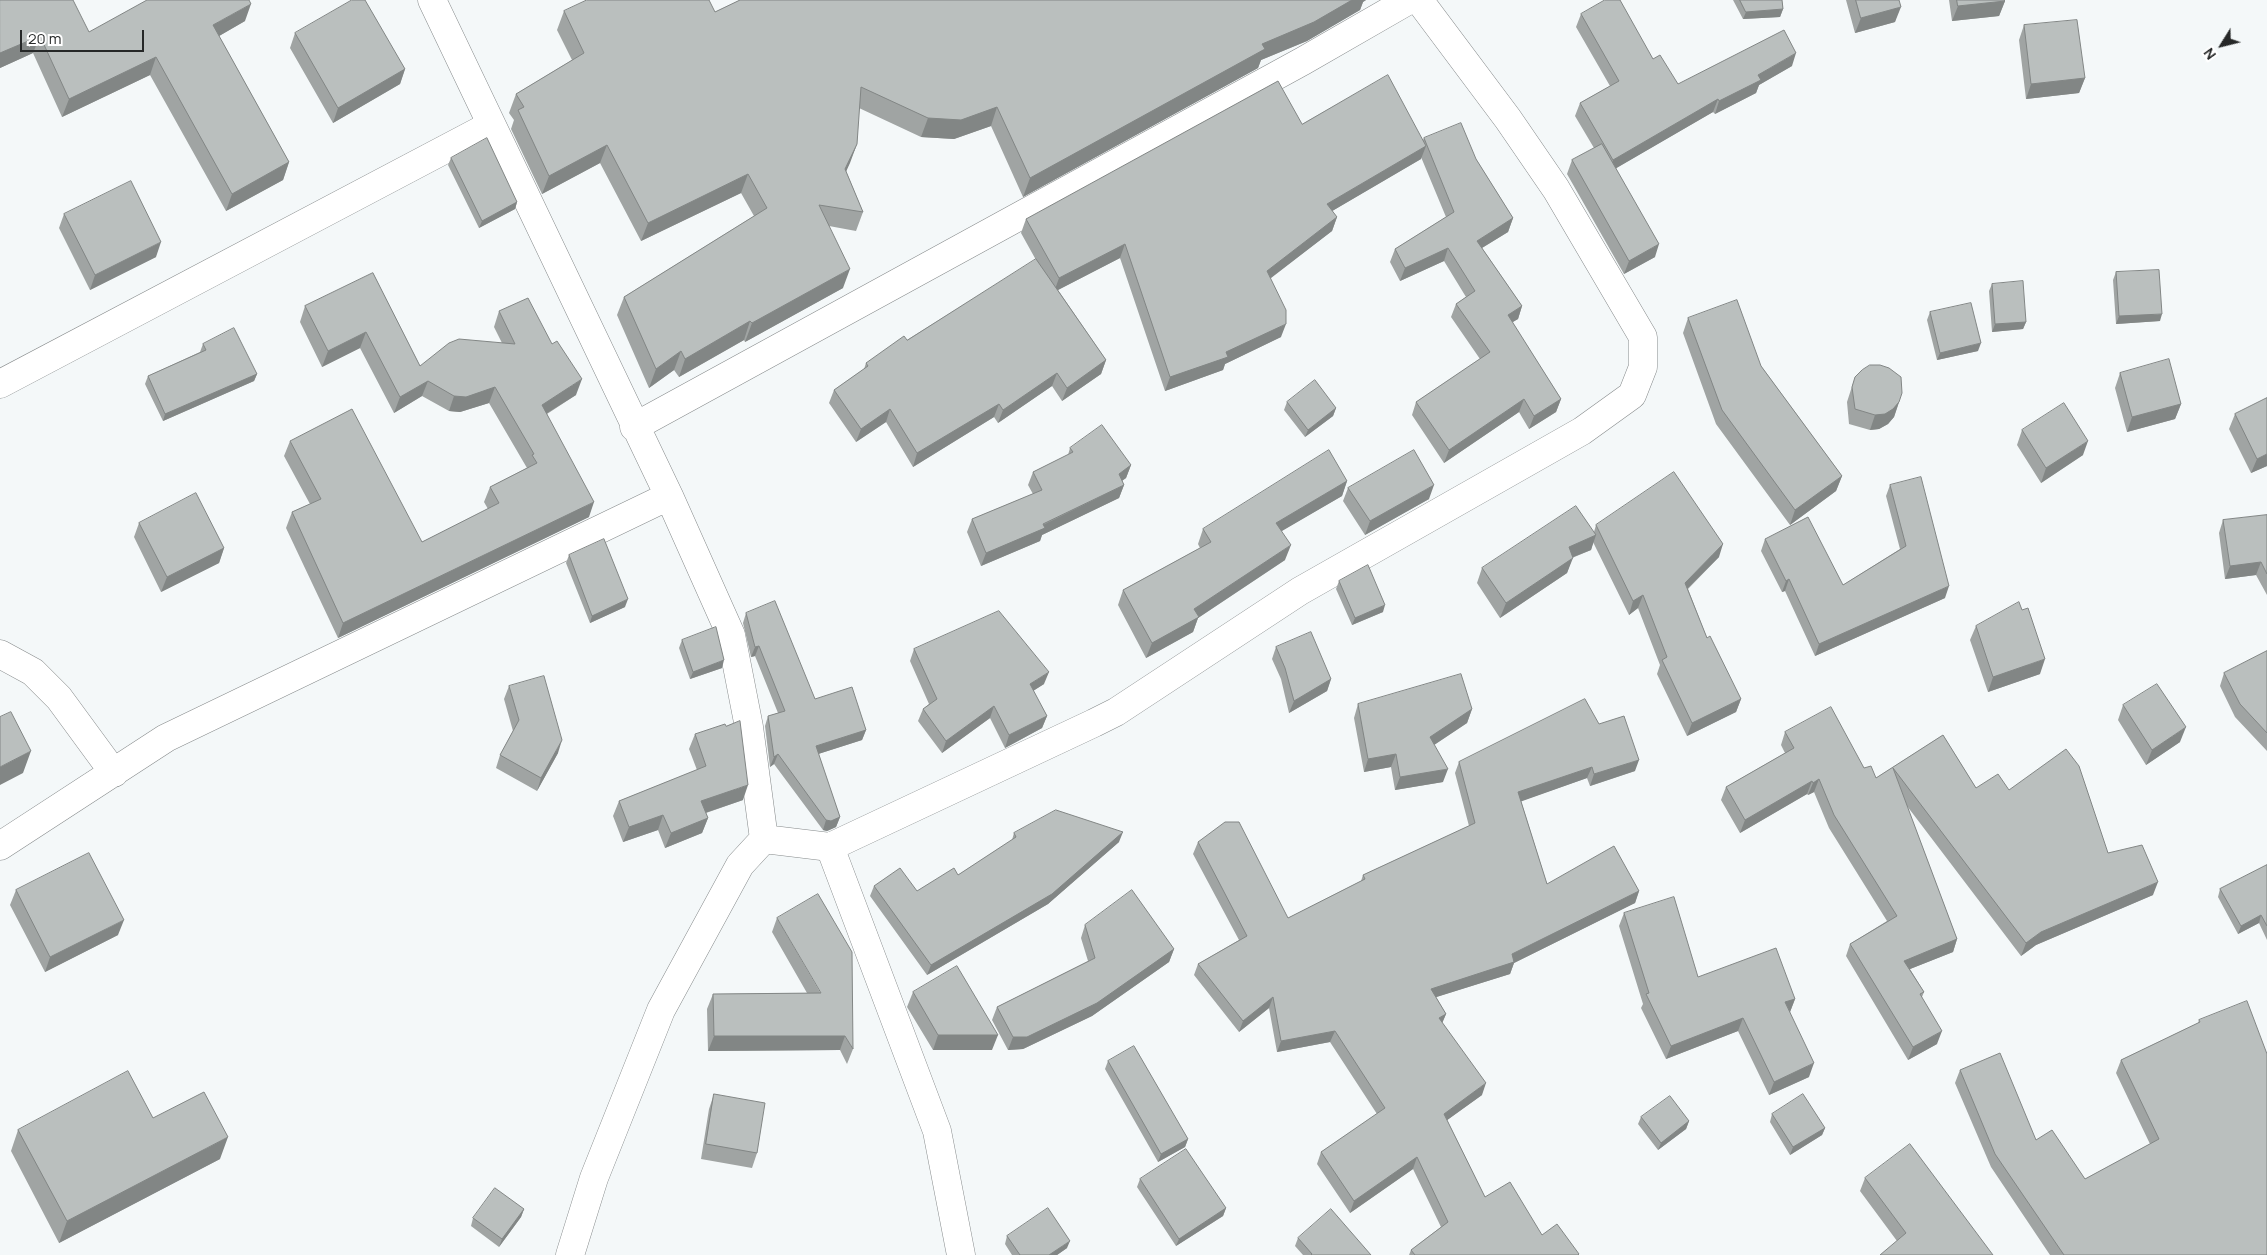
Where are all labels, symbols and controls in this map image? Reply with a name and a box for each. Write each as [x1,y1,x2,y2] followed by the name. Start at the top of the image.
[22,20,146,52] scale bar
[2197,20,2247,70] north arrow
[28,28,61,49] text: 20 m
[2199,44,2220,64] text: N

